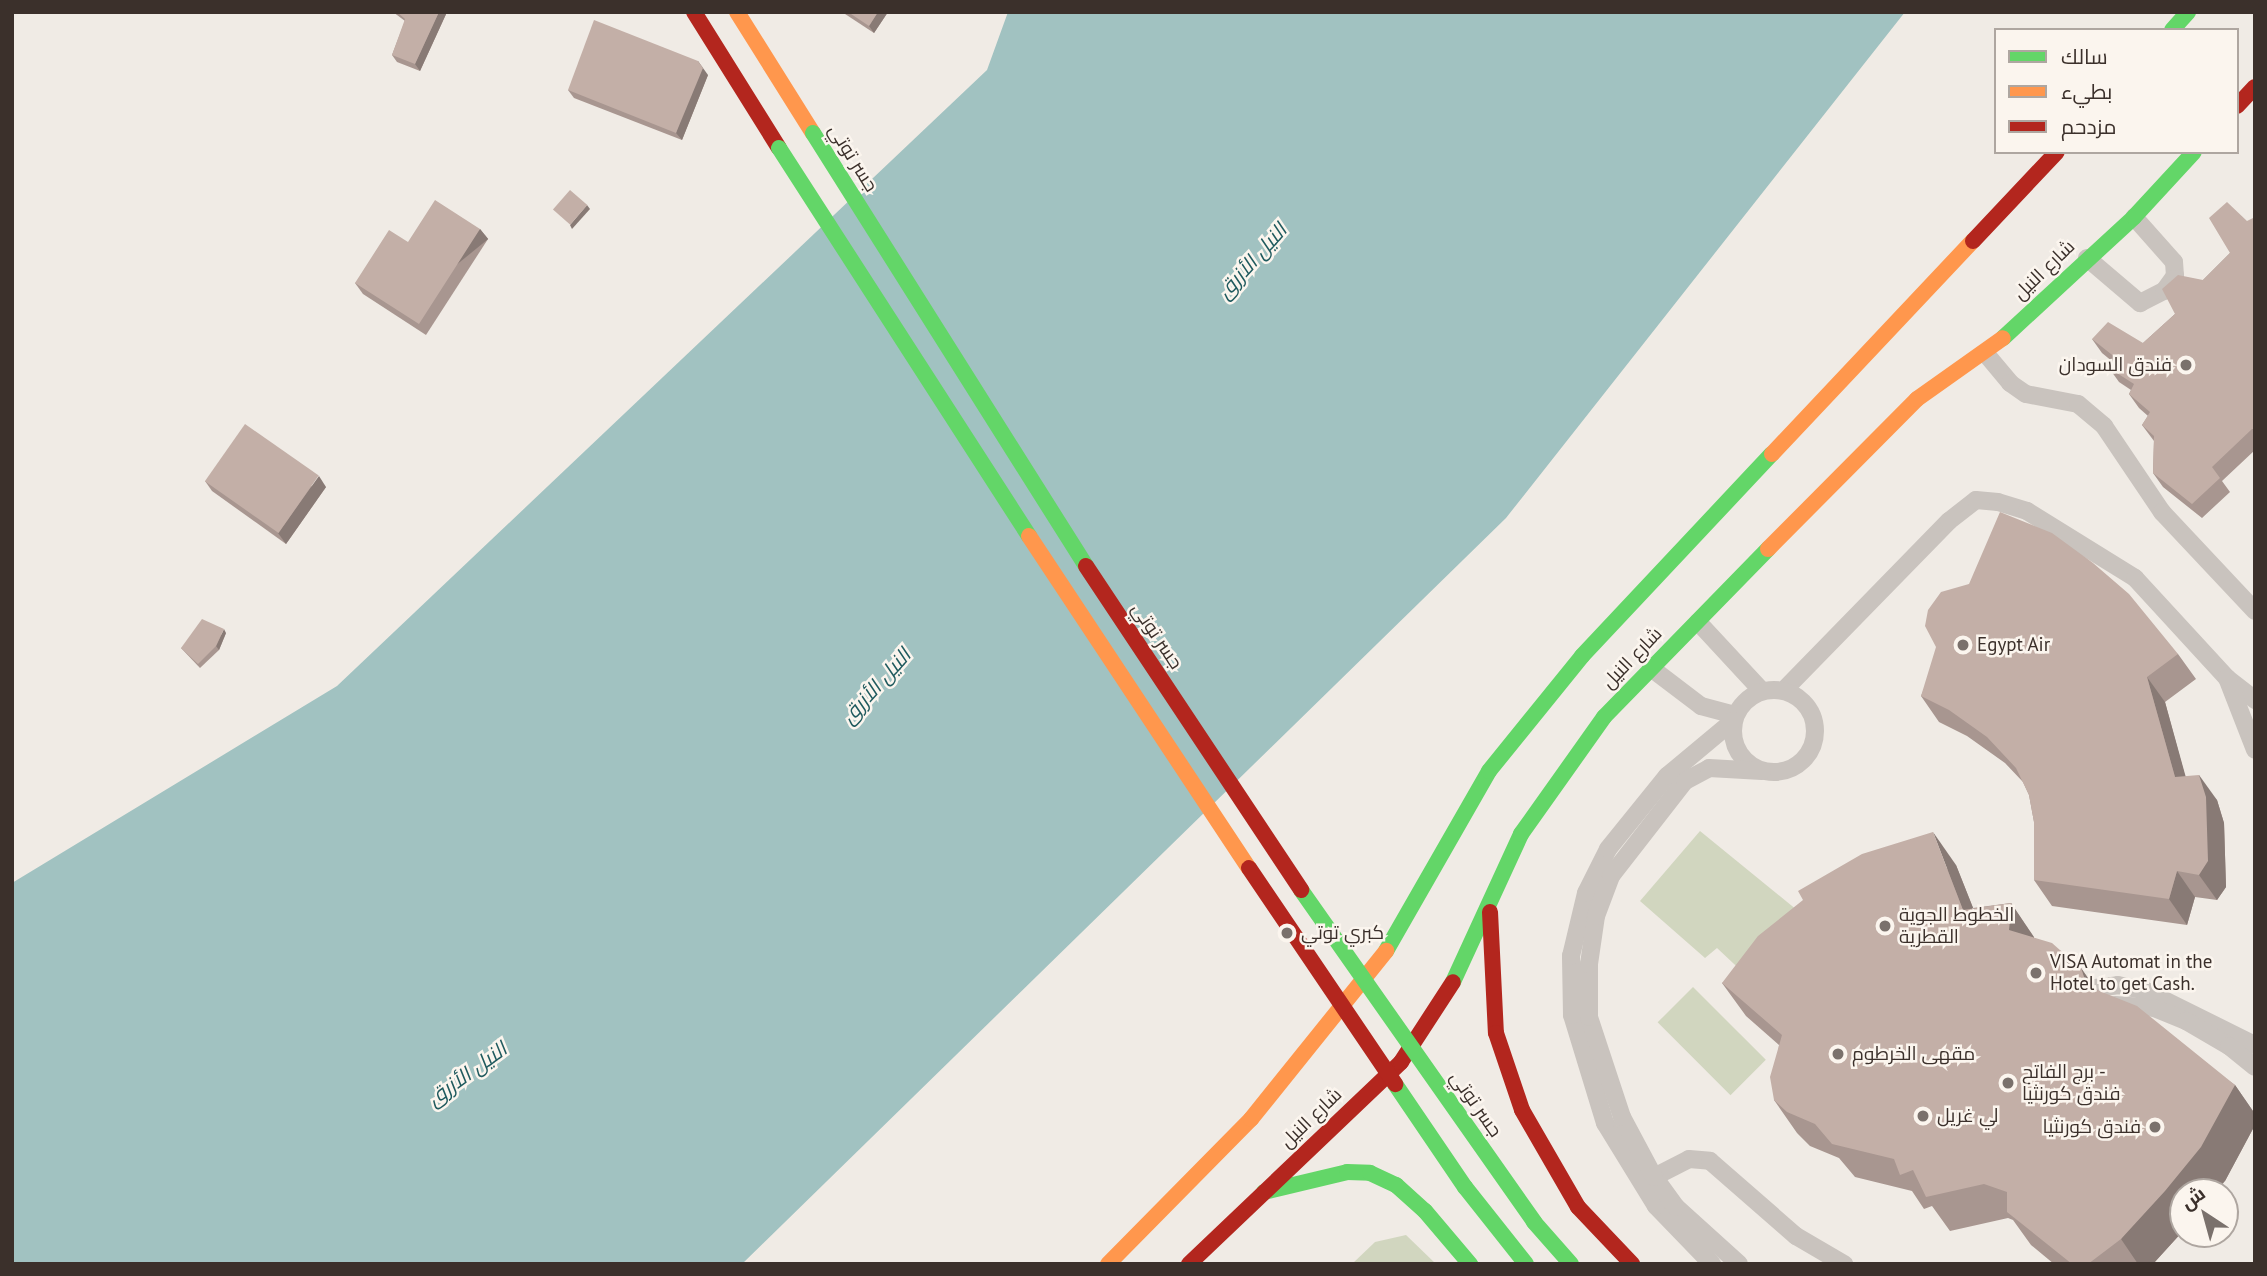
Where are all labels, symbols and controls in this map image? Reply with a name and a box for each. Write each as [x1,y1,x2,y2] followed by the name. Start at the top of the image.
[1994,28,2239,154] legend
[2061,43,2108,70] text: سالك
[2061,78,2112,105] text: بطيء
[2061,113,2116,140] text: مزدحم
[823,120,883,196] street label: جسر توتي
[1212,218,1292,304] water label: النيل الأزرق
[2009,235,2079,305] street label: شارع النيل
[2059,354,2172,376] place label: فندق السودان
[2178,357,2194,373] marker: فندق السودان
[1127,598,1187,674] street label: جسر توتي
[1597,623,1667,693] street label: شارع النيل
[1977,634,2051,656] place label: Egypt Air
[1955,637,1971,653] marker: Egypt Air
[836,643,916,729] water label: النيل الأزرق
[1899,904,2014,948] place label: الخطوط الجوية القطرية
[1877,918,1893,934] marker: الخطوط الجوية القطرية
[1301,922,1384,944] place label: كبري توتي
[1279,925,1295,941] marker: كبري توتي
[2050,951,2214,995] place label: VISA Automat in the Hotel to get Cash.
[2028,965,2044,981] marker: VISA Automat in the Hotel to get Cash.
[422,1037,512,1111] water label: النيل الأزرق
[1852,1043,1975,1065] place label: مقهى الخرطوم
[1830,1046,1846,1062] marker: مقهى الخرطوم
[2022,1061,2120,1105] place label: برج الفاتح - فندق كورنثيا
[1445,1067,1507,1141] street label: جسر توتي
[2000,1075,2016,1091] marker: برج الفاتح - فندق كورنثيا
[1276,1083,1346,1153] street label: شارع النيل
[1937,1105,1998,1127] place label: لي غريل
[1915,1108,1931,1124] marker: لي غريل
[2043,1116,2141,1138] place label: فندق كورنثيا
[2147,1119,2163,1135] marker: فندق كورنثيا
[2169,1178,2239,1248] north arrow
[2176,1181,2210,1215] text: ش

